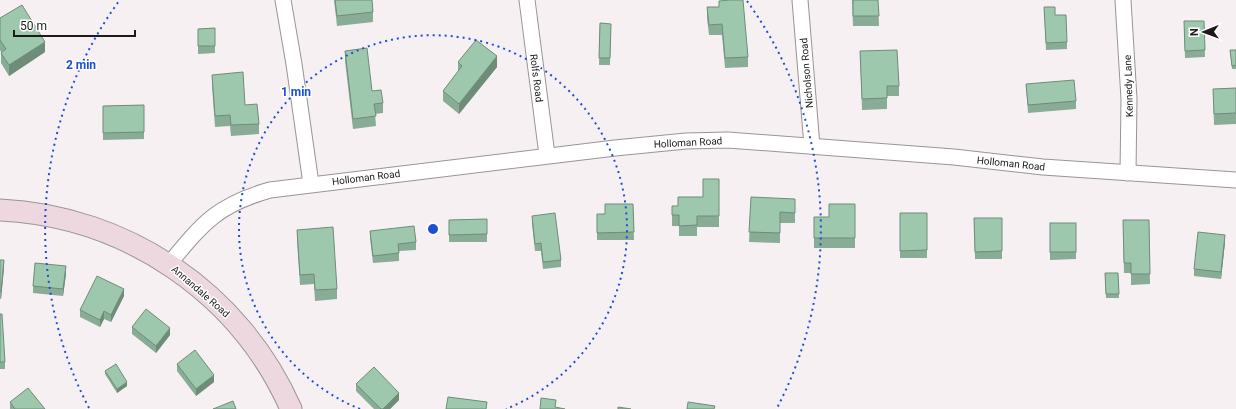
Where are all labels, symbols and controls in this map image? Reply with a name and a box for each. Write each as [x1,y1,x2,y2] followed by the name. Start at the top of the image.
[14,12,135,38] scale bar
[1184,12,1224,52] north arrow
[20,19,47,33] text: 50 m
[1188,28,1201,36] text: N
[798,37,815,108] street label: Nicholson Road
[528,53,545,103] street label: Rolfs Road
[1122,55,1135,117] street label: Kennedy Lane
[66,58,96,72] text: 2 min
[281,85,311,99] text: 1 min
[654,135,723,150] street label: Holloman Road
[976,154,1046,173] street label: Holloman Road
[331,168,401,187] street label: Holloman Road
[426,222,440,236] centre of rings
[170,263,232,319] street label: Annandale Road

